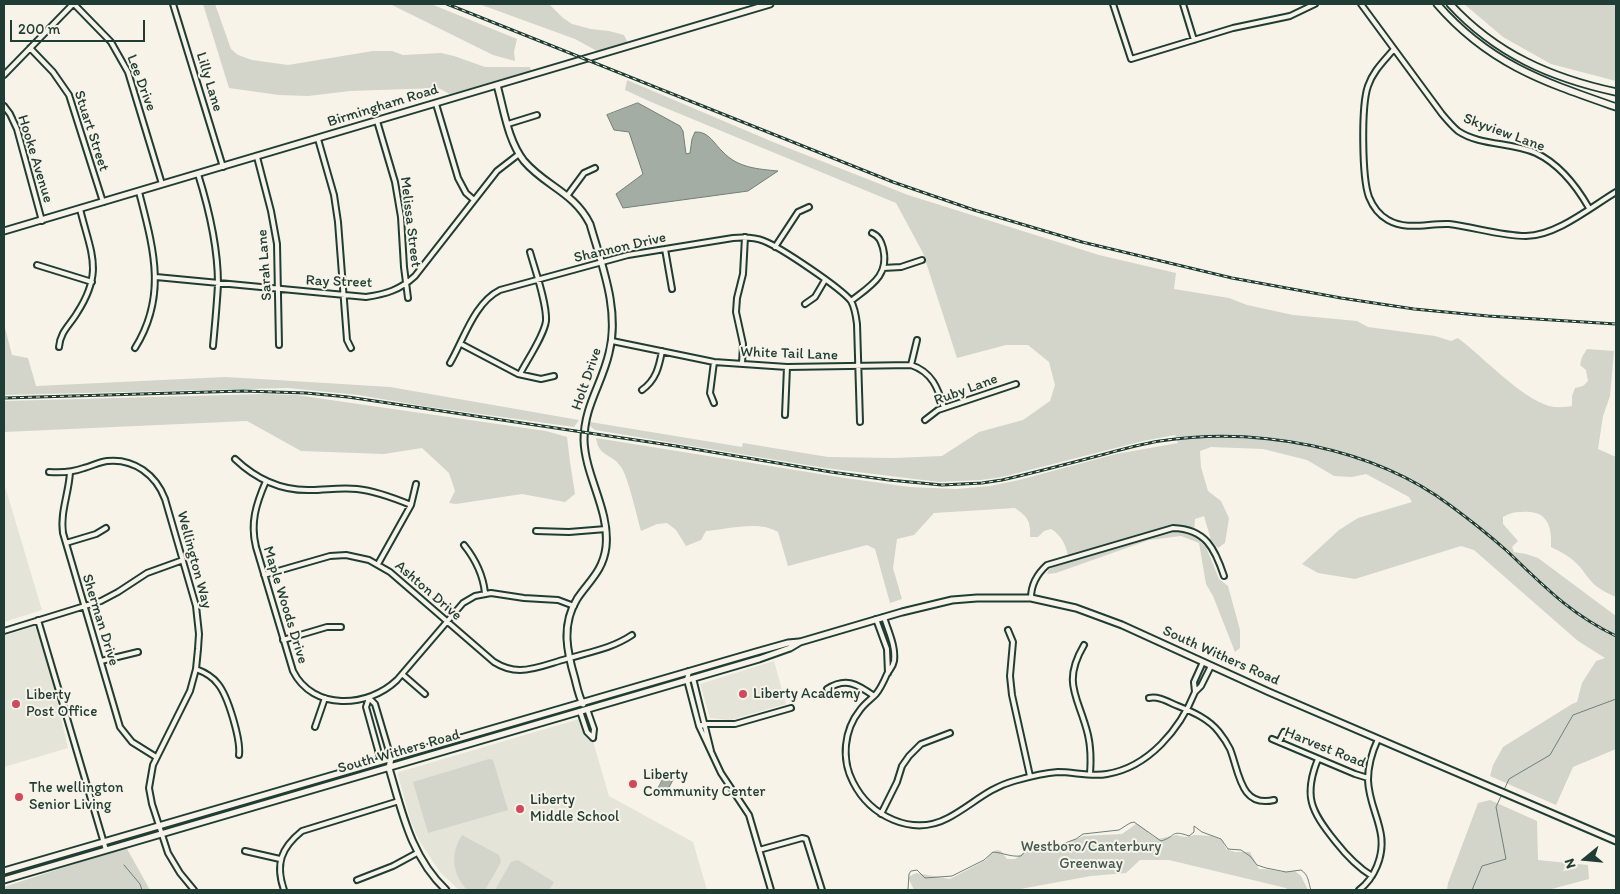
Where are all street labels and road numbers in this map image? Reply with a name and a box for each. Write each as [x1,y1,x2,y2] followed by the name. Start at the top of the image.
[191,50,227,114] street label: Lilly Lane
[122,52,160,114] street label: Lee Drive
[325,81,441,131] street label: Birmingham Road
[69,88,113,174] street label: Stuart Street
[1461,110,1547,156] street label: Skyview Lane
[13,113,57,205] street label: Hooke Avenue
[396,176,424,268] street label: Melissa Street
[254,229,276,301] street label: Sarah Lane
[572,229,668,267] street label: Shannon Drive
[305,272,373,292] street label: Ray Street
[740,343,838,365] street label: White Tail Lane
[568,345,606,413] street label: Holt Drive
[932,370,1000,410] street label: Ruby Lane
[172,509,216,611] street label: Wellington Way
[259,544,311,666] street label: Maple Woods Drive
[391,557,465,625] street label: Ashton Drive
[78,572,122,668] street label: Sherman Drive
[1160,622,1282,690] street label: South Withers Road
[1282,723,1368,773] street label: Harvest Road
[336,726,462,778] street label: South Withers Road

